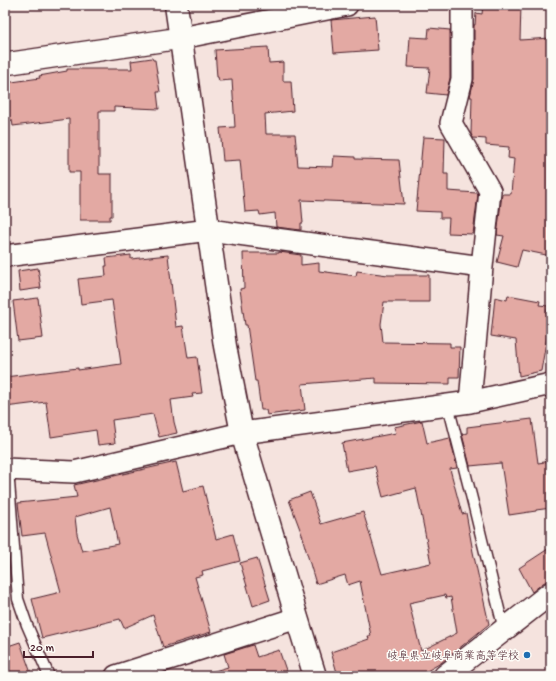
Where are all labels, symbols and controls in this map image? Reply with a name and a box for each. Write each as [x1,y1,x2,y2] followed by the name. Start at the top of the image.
[24,633,93,659] scale bar
[30,642,55,656] text: 20 m
[387,650,519,663] place label: 岐阜県立岐阜商業高等学校
[522,650,532,660] marker: 岐阜県立岐阜商業高等学校

